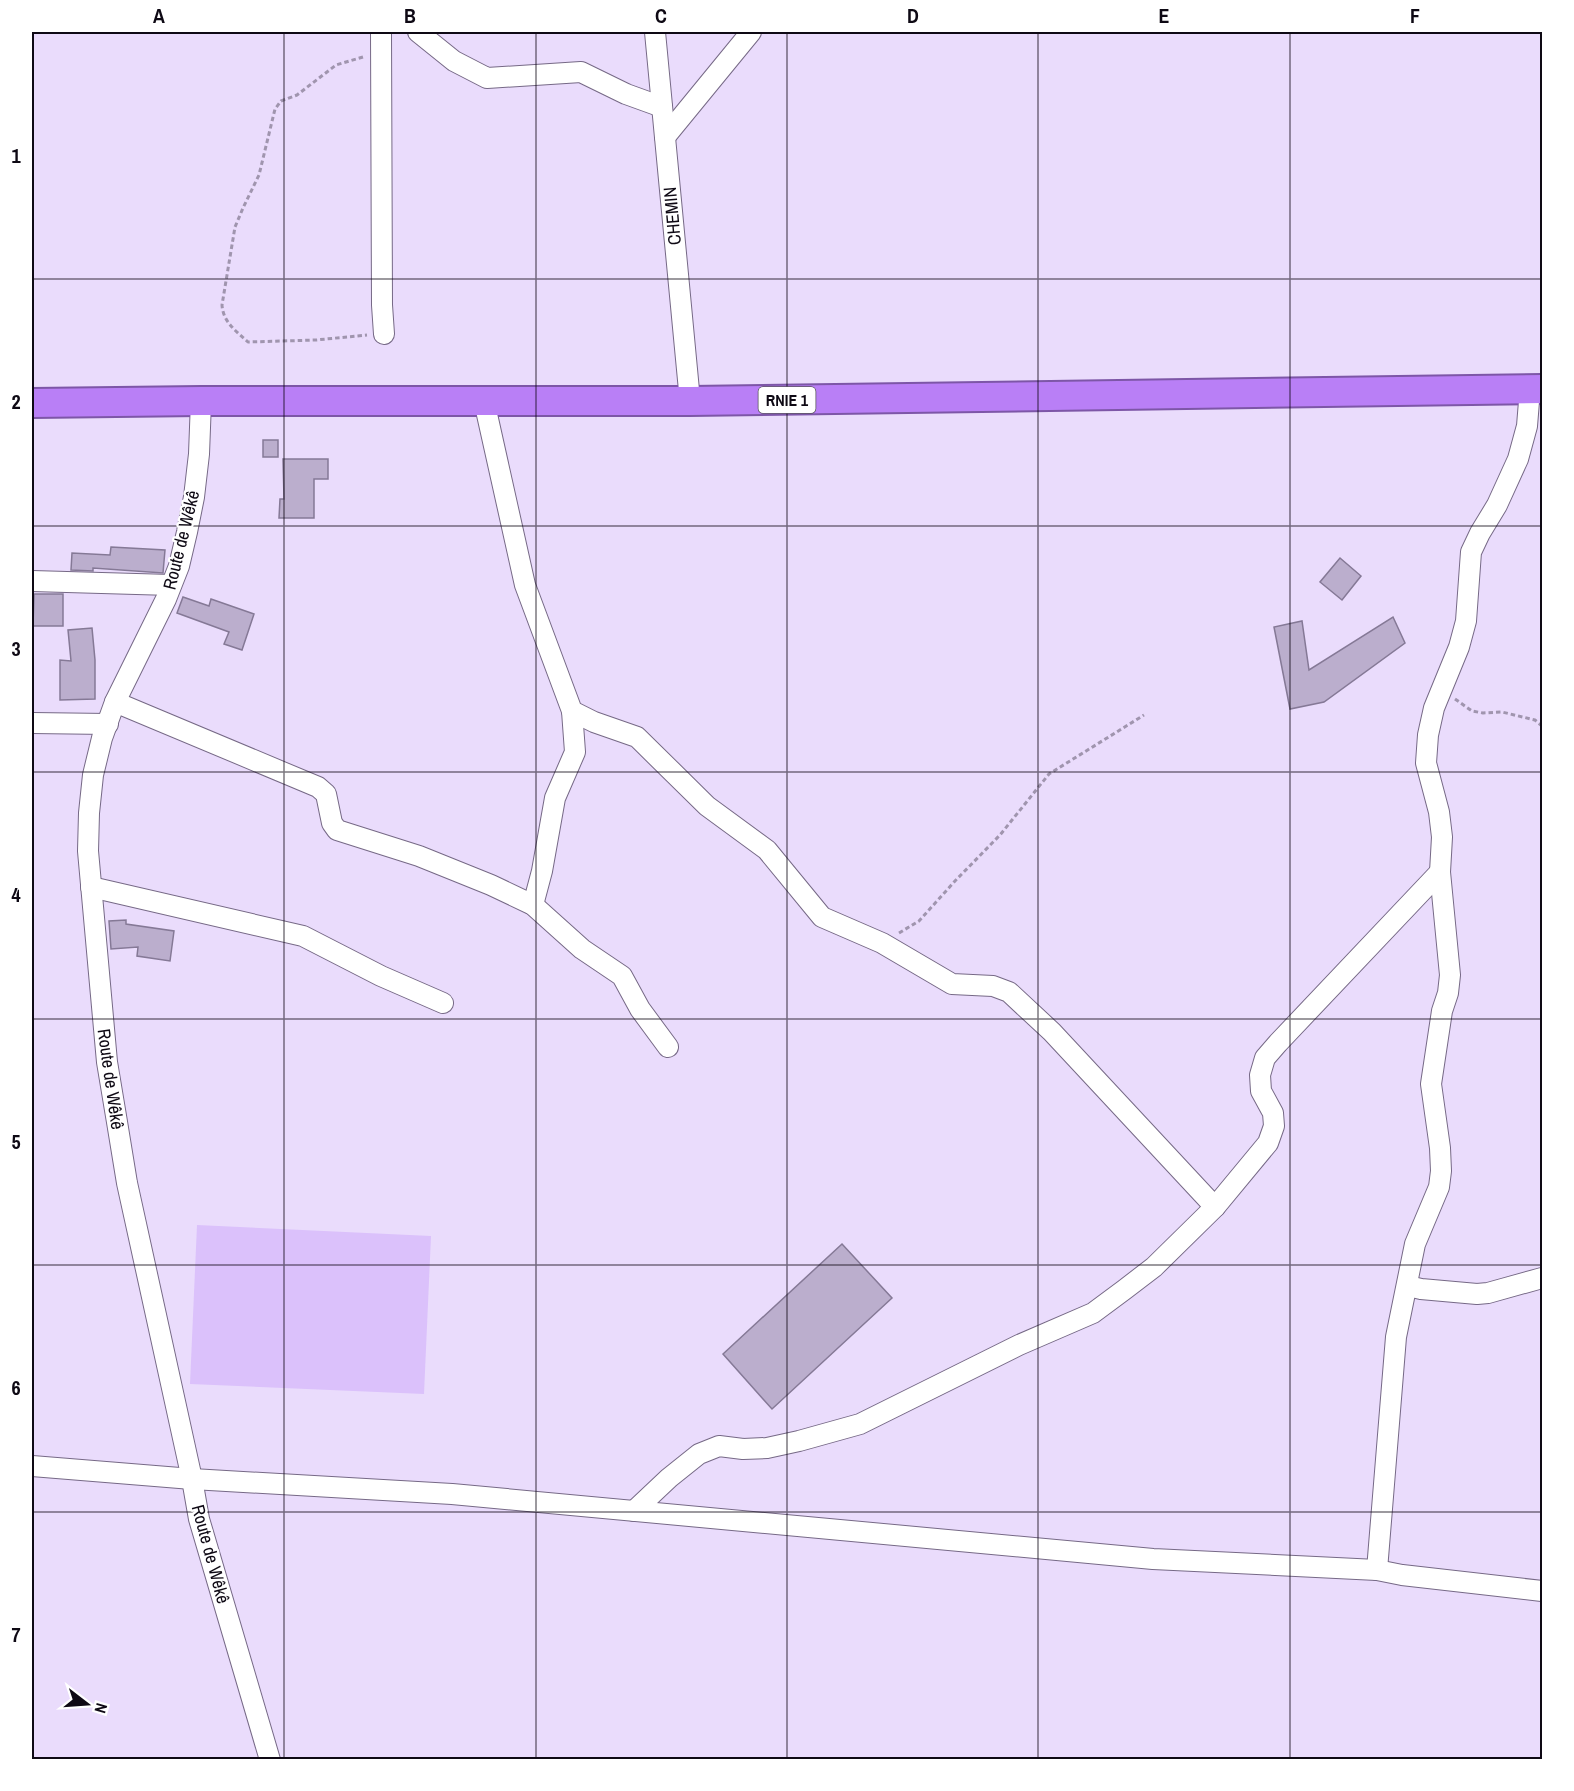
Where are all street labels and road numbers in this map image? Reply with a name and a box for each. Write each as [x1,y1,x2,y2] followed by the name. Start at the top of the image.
[657,186,687,246] street label: CHEMIN
[758,387,816,413] road number: RNIE 1
[157,488,205,592] street label: Route de Wêkê
[92,1027,130,1131] street label: Route de Wêkê
[186,1502,236,1606] street label: Route de Wêkê

